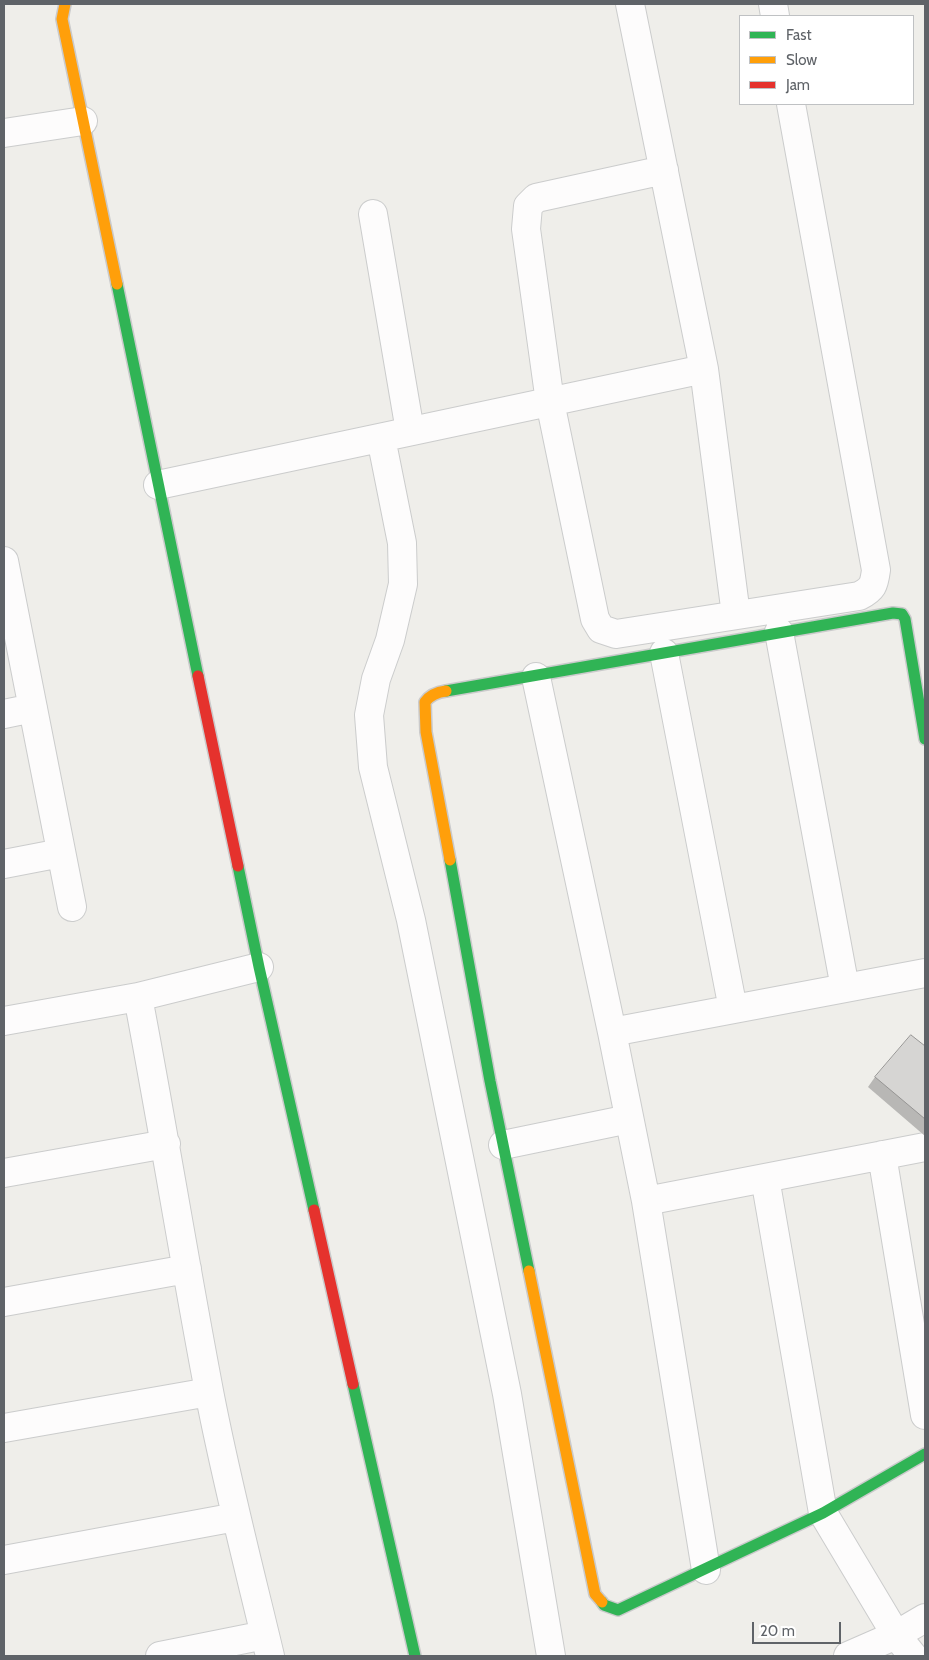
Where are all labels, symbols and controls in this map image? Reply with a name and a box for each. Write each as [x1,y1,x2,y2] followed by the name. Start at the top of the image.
[739,15,914,105] legend
[786,26,811,44] text: Fast
[786,51,817,69] text: Slow
[786,76,810,94] text: Jam
[754,1612,843,1644] scale bar
[760,1622,795,1640] text: 20 m

